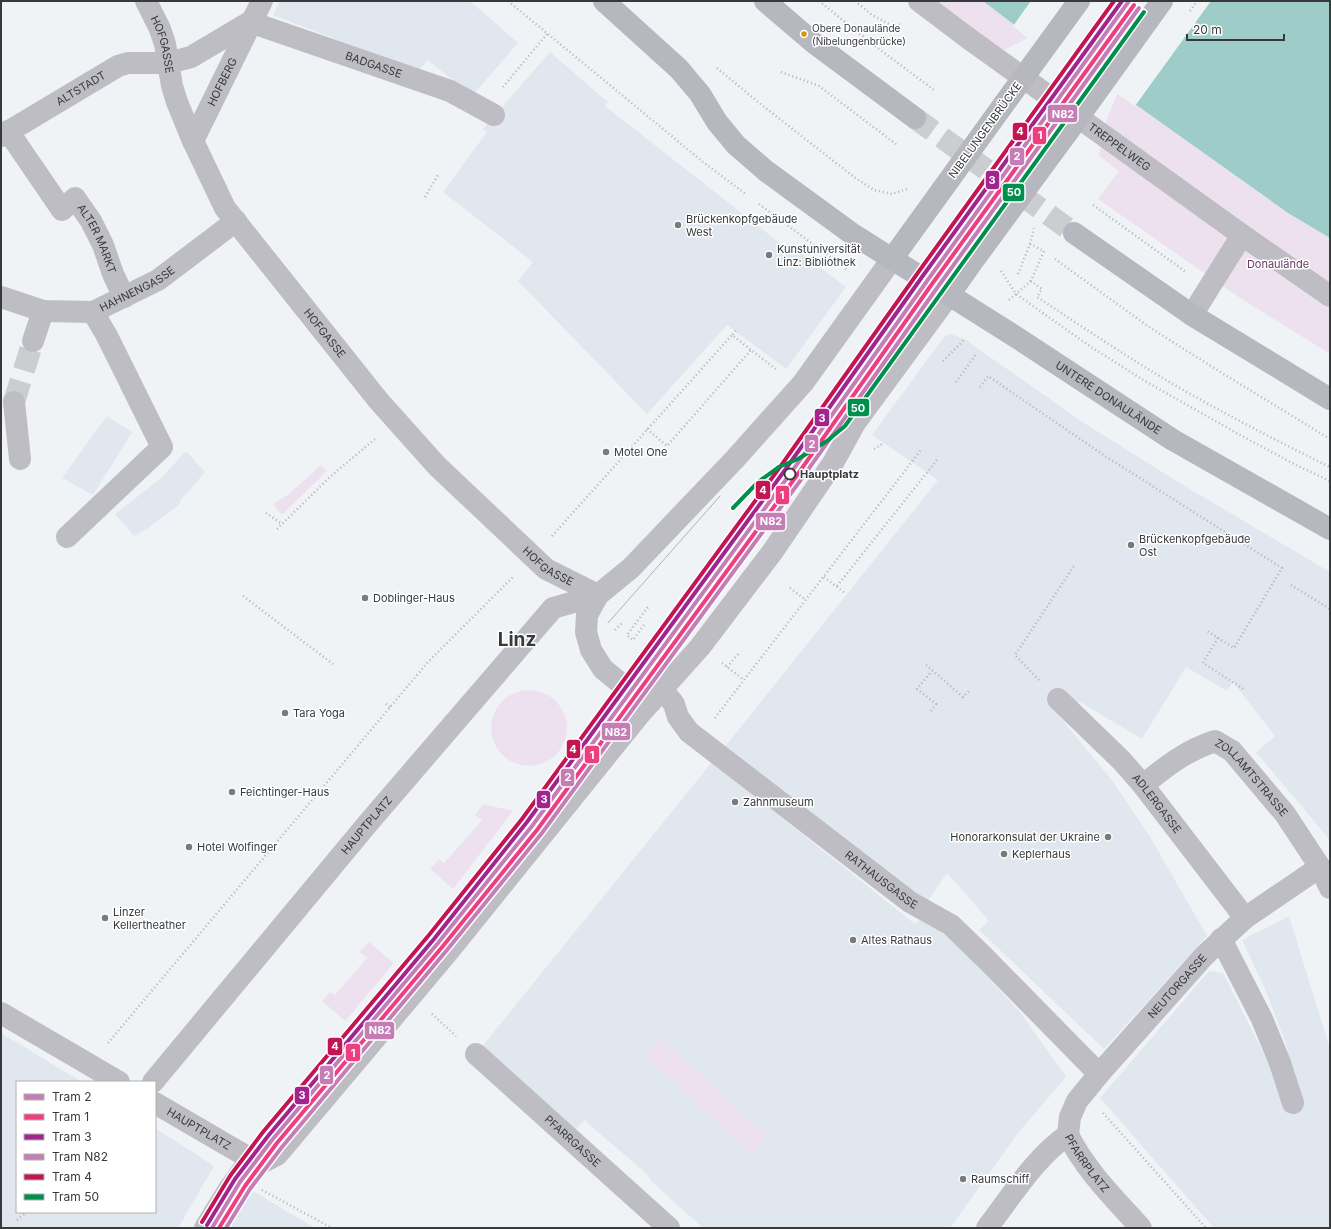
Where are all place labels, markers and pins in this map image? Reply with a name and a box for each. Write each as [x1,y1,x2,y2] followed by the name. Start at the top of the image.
[812,22,906,47] place label: Obere Donaulände (Nibelungenbrücke)
[799,29,809,39] marker: Obere Donaulände (Nibelungenbrücke)
[686,212,798,239] place label: Brückenkopfgebäude West
[673,220,683,230] marker: Brückenkopfgebäude West
[777,242,861,269] place label: Kunstuniversität Linz: Bibliothek
[764,250,774,260] marker: Kunstuniversität Linz: Bibliothek
[614,445,668,459] place label: Motel One
[601,447,611,457] marker: Motel One
[783,467,797,481] marker: Hauptplatz
[800,467,859,481] place label: Hauptplatz
[1139,532,1251,559] place label: Brückenkopfgebäude Ost
[1126,540,1136,550] marker: Brückenkopfgebäude Ost
[373,591,455,605] place label: Doblinger-Haus
[360,593,370,603] marker: Doblinger-Haus
[293,706,345,720] place label: Tara Yoga
[280,708,290,718] marker: Tara Yoga
[240,785,329,799] place label: Feichtinger-Haus
[227,787,237,797] marker: Feichtinger-Haus
[743,795,814,809] place label: Zahnmuseum
[730,797,740,807] marker: Zahnmuseum
[950,830,1100,844] place label: Honorarkonsulat der Ukraine
[1103,832,1113,842] marker: Honorarkonsulat der Ukraine
[197,840,278,854] place label: Hotel Wolfinger
[184,842,194,852] marker: Hotel Wolfinger
[1012,847,1071,861] place label: Keplerhaus
[999,849,1009,859] marker: Keplerhaus
[113,905,186,932] place label: Linzer Kellertheather
[100,913,110,923] marker: Linzer Kellertheather
[861,933,932,947] place label: Altes Rathaus
[848,935,858,945] marker: Altes Rathaus
[971,1172,1029,1186] place label: Raumschiff
[958,1174,968,1184] marker: Raumschiff

